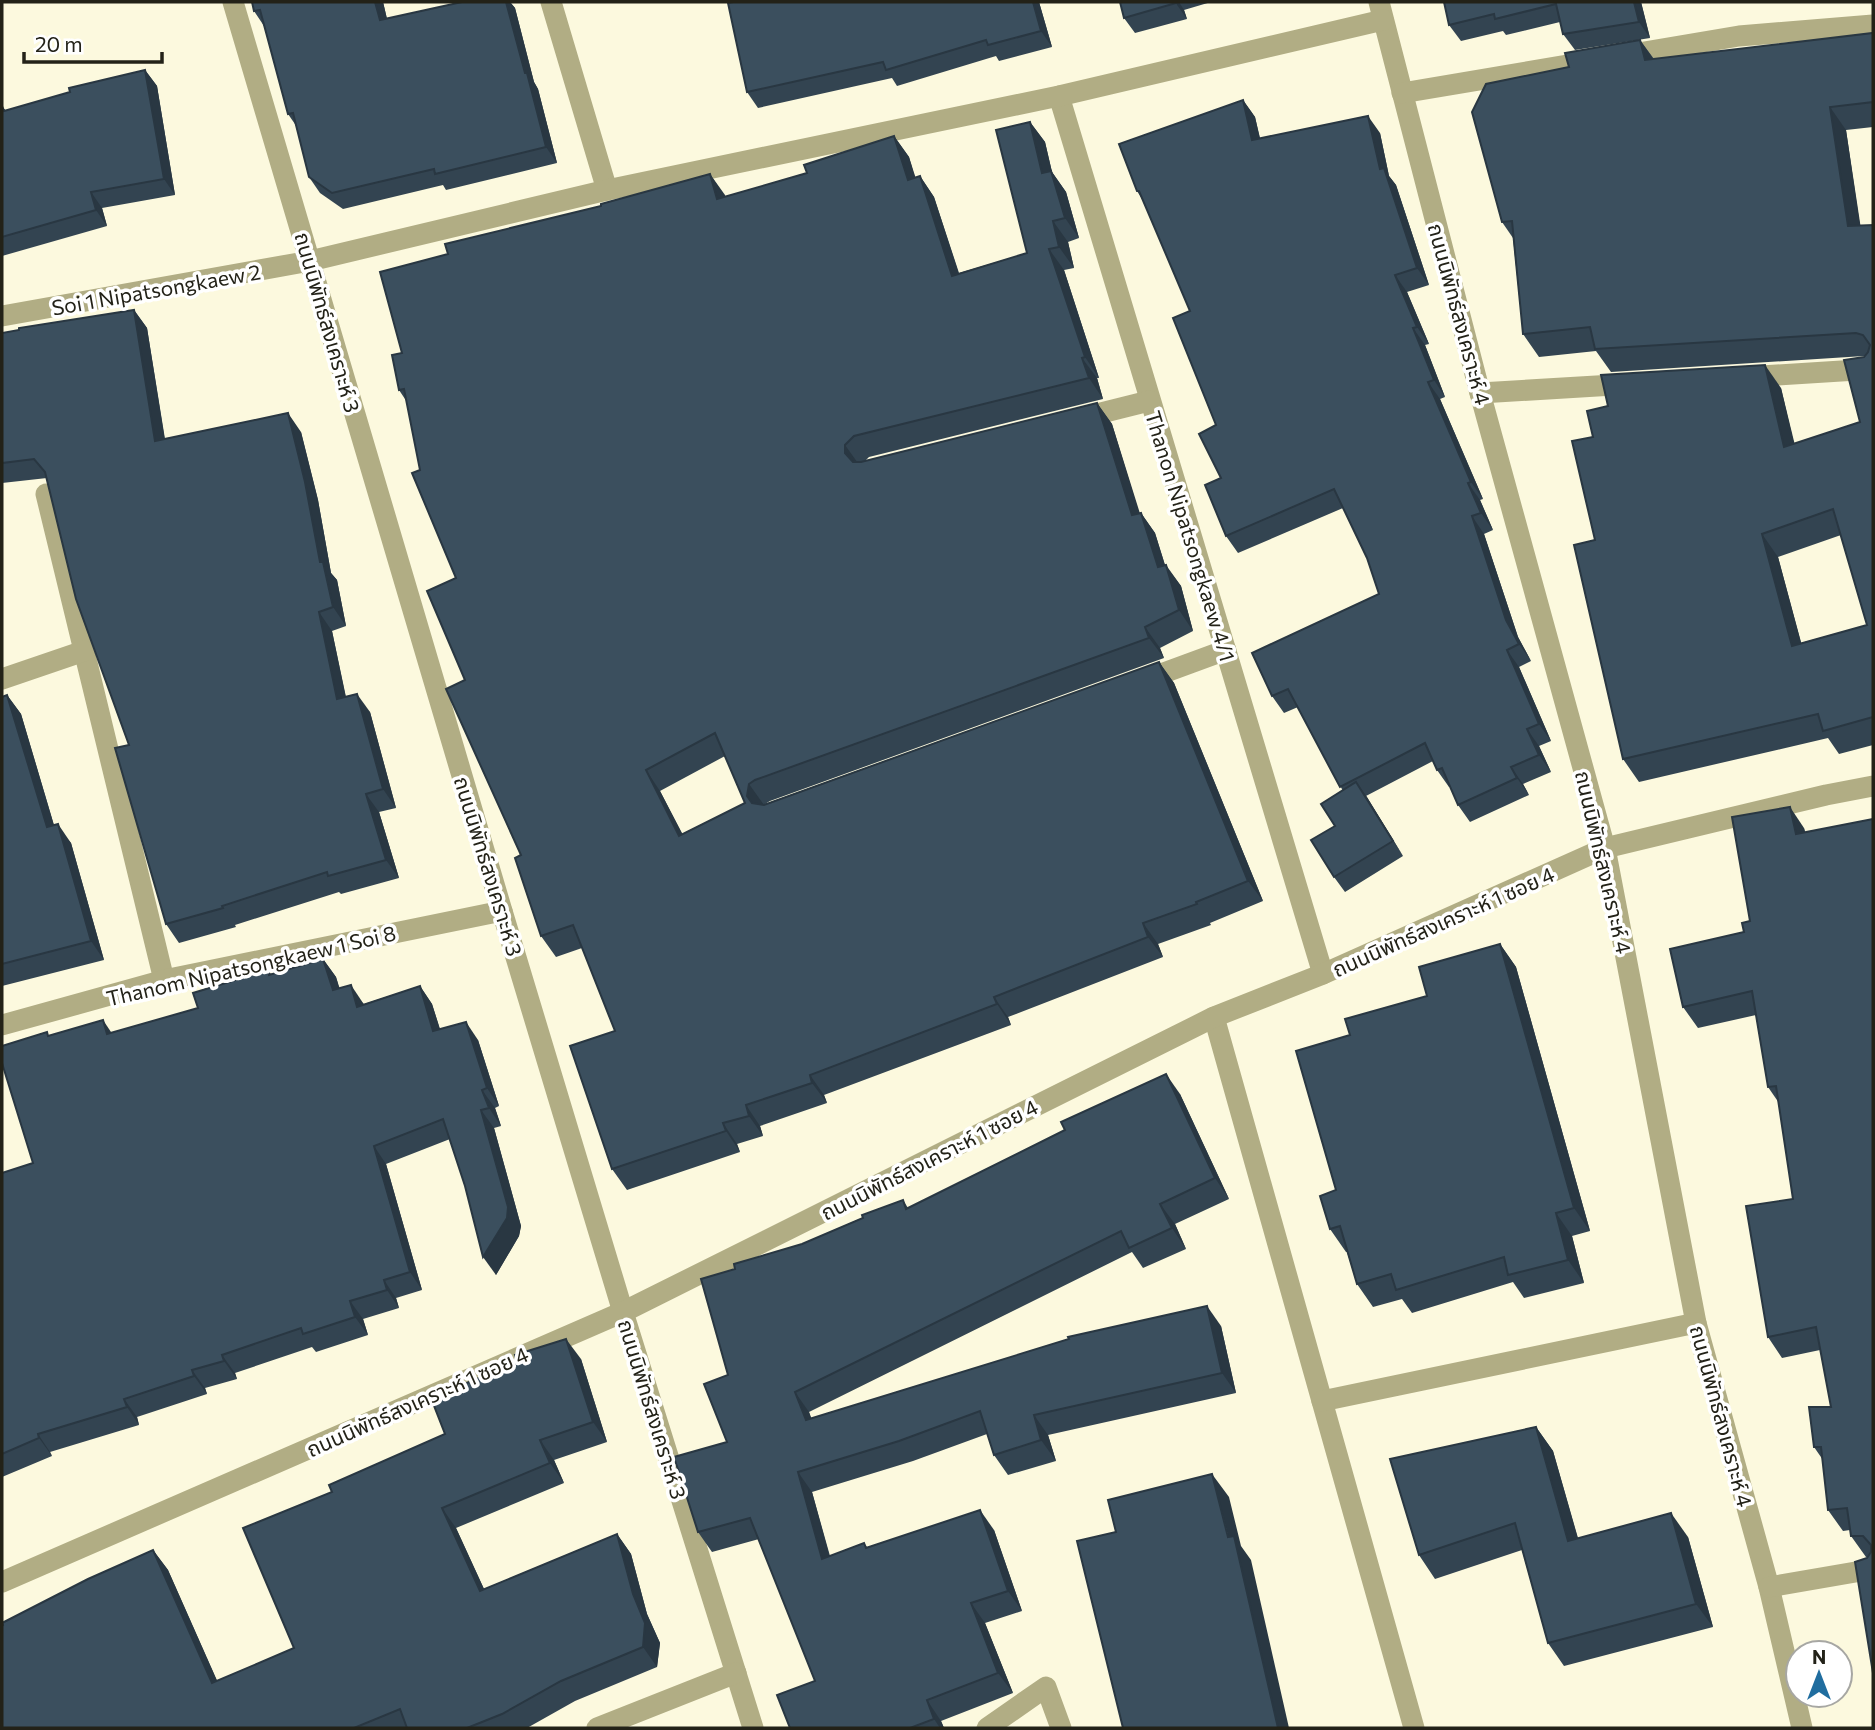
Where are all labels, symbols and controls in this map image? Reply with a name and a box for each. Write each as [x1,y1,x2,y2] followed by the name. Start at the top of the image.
[24,21,163,65] scale bar
[35,31,83,56] text: 20 m
[1424,220,1496,408] street label: ถนนนิพัทธ์สงเคราะห์ 4
[290,229,366,415] street label: ถนนนิพัทธ์สงเคราะห์ 3
[50,258,262,320] street label: Soi 1 Nipatsongkaew 2
[1141,408,1241,664] street label: Thanon Nipatsongkaew 4/1
[1571,768,1637,956] street label: ถนนนิพัทธ์สงเคราะห์ 4
[450,773,528,959] street label: ถนนนิพัทธ์สงเคราะห์ 3
[1328,861,1558,981] street label: ถนนนิพัทธ์สงเคราะห์ 1 ซอย 4
[104,920,398,1010] street label: Thanom Nipatsongkaew 1 Soi 8
[816,1093,1042,1225] street label: ถนนนิพัทธ์สงเคราะห์ 1 ซอย 4
[614,1316,692,1502] street label: ถนนนิพัทธ์สงเคราะห์ 3
[1686,1322,1758,1510] street label: ถนนนิพัทธ์สงเคราะห์ 4
[302,1341,532,1461] street label: ถนนนิพัทธ์สงเคราะห์ 1 ซอย 4
[1784,1639,1854,1709] north arrow
[1812,1645,1826,1668] text: N

